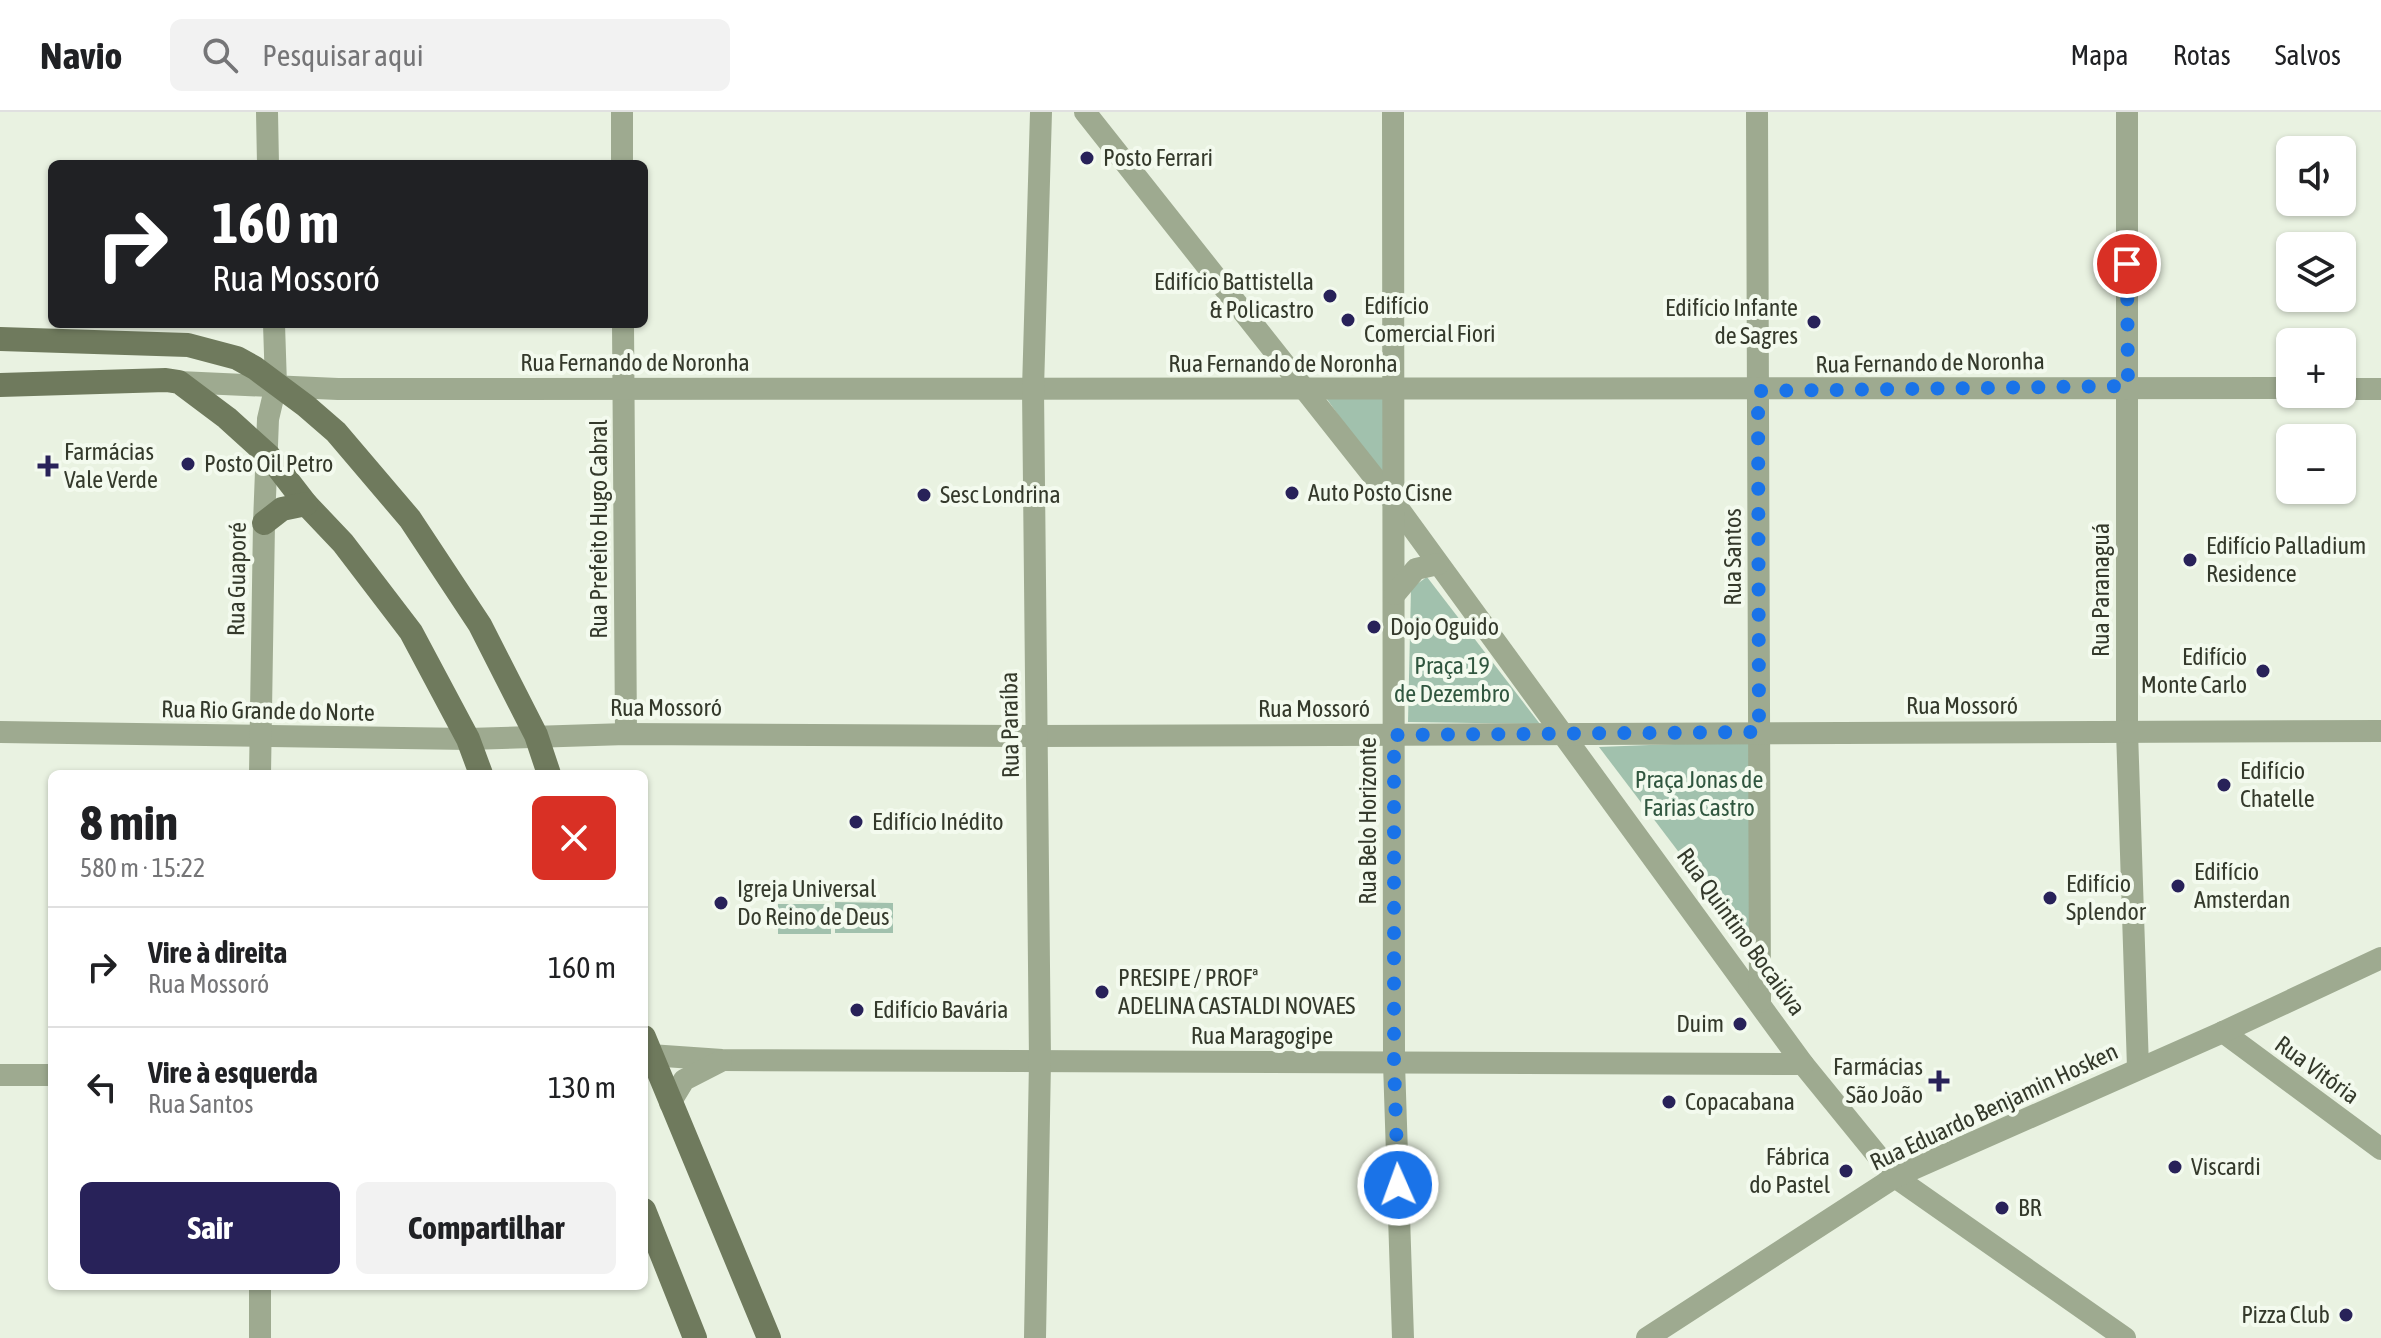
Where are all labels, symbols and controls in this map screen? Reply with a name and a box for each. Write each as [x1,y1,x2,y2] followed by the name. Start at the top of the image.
[170,19,730,91] search box
[198,33,242,77] icon: search
[40,34,122,77] text: Navio
[262,38,424,72] text: Pesquisar aqui
[2071,39,2129,71] text: Mapa
[2173,39,2231,71] text: Rotas
[2275,39,2341,71] text: Salvos
[2276,136,2356,504] map controls
[2276,136,2356,216] button: sound
[1103,144,1213,171] place label: Posto Ferrari
[1078,149,1096,167] marker: Posto Ferrari
[212,191,339,255] text: 160 m
[80,192,184,296] icon: right
[2093,230,2161,298] pin
[2276,232,2356,312] button: layers
[2105,242,2149,286] icon: arrive
[212,257,380,299] text: Rua Mossoró
[1154,268,1314,323] place label: Edifício Battistella & Policastro
[1321,287,1339,305] marker: Edifício Battistella & Policastro
[1364,292,1496,347] place label: Edifício Comercial Fiori
[1665,294,1798,349] place label: Edifício Infante de Sagres
[1339,311,1357,329] marker: Edifício Comercial Fiori
[1805,313,1823,331] marker: Edifício Infante de Sagres
[2276,328,2356,408] button: +
[1815,347,2045,378] street label: Rua Fernando de Noronha
[520,349,750,376] street label: Rua Fernando de Noronha
[1168,350,1398,377] street label: Rua Fernando de Noronha
[585,419,612,639] street label: Rua Prefeito Hugo Cabral
[2276,424,2356,504] button: −
[64,438,158,493] place label: Farmácias Vale Verde
[204,450,333,477] place label: Posto Oil Petro
[179,455,197,473] marker: Posto Oil Petro
[39,457,57,475] marker: Farmácias Vale Verde
[1308,479,1452,506] place label: Auto Posto Cisne
[940,481,1061,508] place label: Sesc Londrina
[1283,484,1301,502] marker: Auto Posto Cisne
[915,486,933,504] marker: Sesc Londrina
[1719,508,1746,606] street label: Rua Santos
[222,522,251,636] street label: Rua Guaporé
[2087,523,2114,657] street label: Rua Paranaguá
[2206,532,2366,587] place label: Edifício Palladium Residence
[2181,551,2199,569] marker: Edifício Palladium Residence
[1390,613,1499,640] place label: Dojo Oguido
[1365,618,1383,636] marker: Dojo Oguido
[2141,643,2247,698] place label: Edifício Monte Carlo
[1394,652,1510,707] park label: Praça 19 de Dezembro
[2254,662,2272,680] marker: Edifício Monte Carlo
[995,672,1024,778] street label: Rua Paraíba
[1906,692,2018,719] street label: Rua Mossoró
[610,694,722,721] street label: Rua Mossoró
[161,695,375,726] street label: Rua Rio Grande do Norte
[1258,695,1370,722] street label: Rua Mossoró
[1354,737,1381,905] street label: Rua Belo Horizonte
[2240,757,2315,812] place label: Edifício Chatelle
[1635,766,1763,821] park label: Praça Jonas de Farias Castro
[2215,776,2233,794] marker: Edifício Chatelle
[80,795,178,850] text: 8 min
[532,796,616,880] button: close
[872,808,1004,835] place label: Edifício Inédito
[847,813,865,831] marker: Edifício Inédito
[1672,843,1811,1021] street label: Rua Quintino Bocaiúva
[80,853,205,883] text: 580 m · 15:22
[2194,858,2290,913] place label: Edifício Amsterdan
[2066,870,2147,925] place label: Edifício Splendor
[737,875,890,930] place label: Igreja Universal Do Reino de Deus
[2169,877,2187,895] marker: Edifício Amsterdan
[2041,889,2059,907] marker: Edifício Splendor
[712,894,730,912] marker: Igreja Universal Do Reino de Deus
[148,935,287,969] text: Vire à direita
[80,945,124,989] icon: right
[548,950,616,984] text: 160 m
[1118,964,1355,1019] place label: PRESIPE / PROFª ADELINA CASTALDI NOVAES
[148,969,269,999] text: Rua Mossoró
[1093,983,1111,1001] marker: PRESIPE / PROFª ADELINA CASTALDI NOVAES
[873,996,1008,1023] place label: Edifício Bavária
[848,1001,866,1019] marker: Edifício Bavária
[1676,1010,1724,1037] place label: Duim
[1731,1015,1749,1033] marker: Duim
[1191,1022,1333,1049] street label: Rua Maragogipe
[2270,1030,2364,1109] street label: Rua Vitória
[1866,1037,2122,1176] street label: Rua Eduardo Benjamin Hosken
[1833,1053,1923,1108] place label: Farmácias São João
[148,1055,318,1089] text: Vire à esquerda
[80,1065,124,1109] icon: left
[548,1070,616,1104] text: 130 m
[1930,1072,1948,1090] marker: Farmácias São João
[1685,1088,1795,1115] place label: Copacabana
[148,1089,253,1119] text: Rua Santos
[1660,1093,1678,1111] marker: Copacabana
[1356,1143,1440,1227] position arrow
[1749,1143,1831,1198] place label: Fábrica do Pastel
[2191,1153,2261,1180] place label: Viscardi
[2166,1158,2184,1176] marker: Viscardi
[1837,1162,1855,1180] marker: Fábrica do Pastel
[80,1182,340,1274] button: Sair
[356,1182,616,1274] button: Compartilhar
[2018,1194,2041,1221] place label: BR
[1993,1199,2011,1217] marker: BR
[2241,1301,2330,1328] place label: Pizza Club
[2337,1306,2355,1324] marker: Pizza Club

